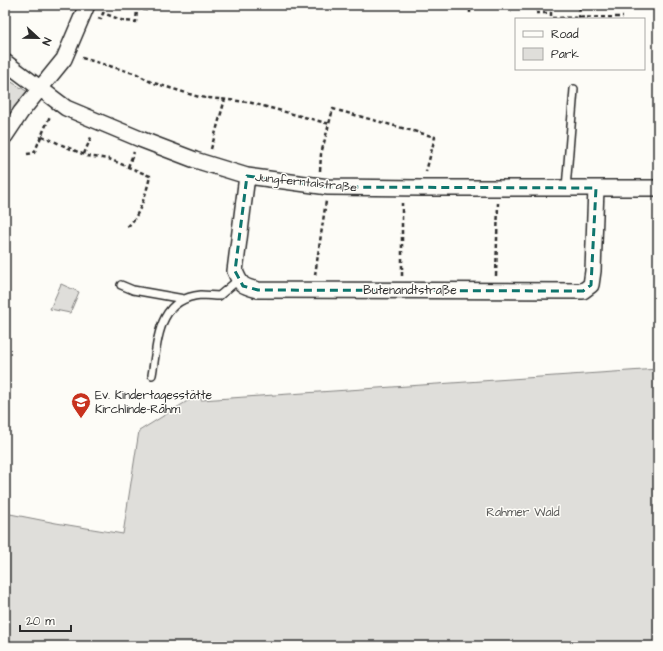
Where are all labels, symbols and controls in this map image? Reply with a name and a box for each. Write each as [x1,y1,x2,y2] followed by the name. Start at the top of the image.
[18,18,58,58] north arrow
[515,18,645,70] legend
[551,26,579,43] text: Road
[39,36,55,48] text: N
[551,46,579,63] text: Park
[254,169,358,197] street label: Jungferntalstraße
[363,282,457,299] street label: Butenandtstraße
[95,387,213,418] place label: Ev. Kindertagesstätte Kirchlinde-Rahm
[70,391,92,419] school or university icon: Ev. Kindertagesstätte Kirchlinde-Rahm
[486,504,560,521] park label: Rahmer Wald
[20,607,71,633] scale bar
[26,613,55,630] text: 20 m

